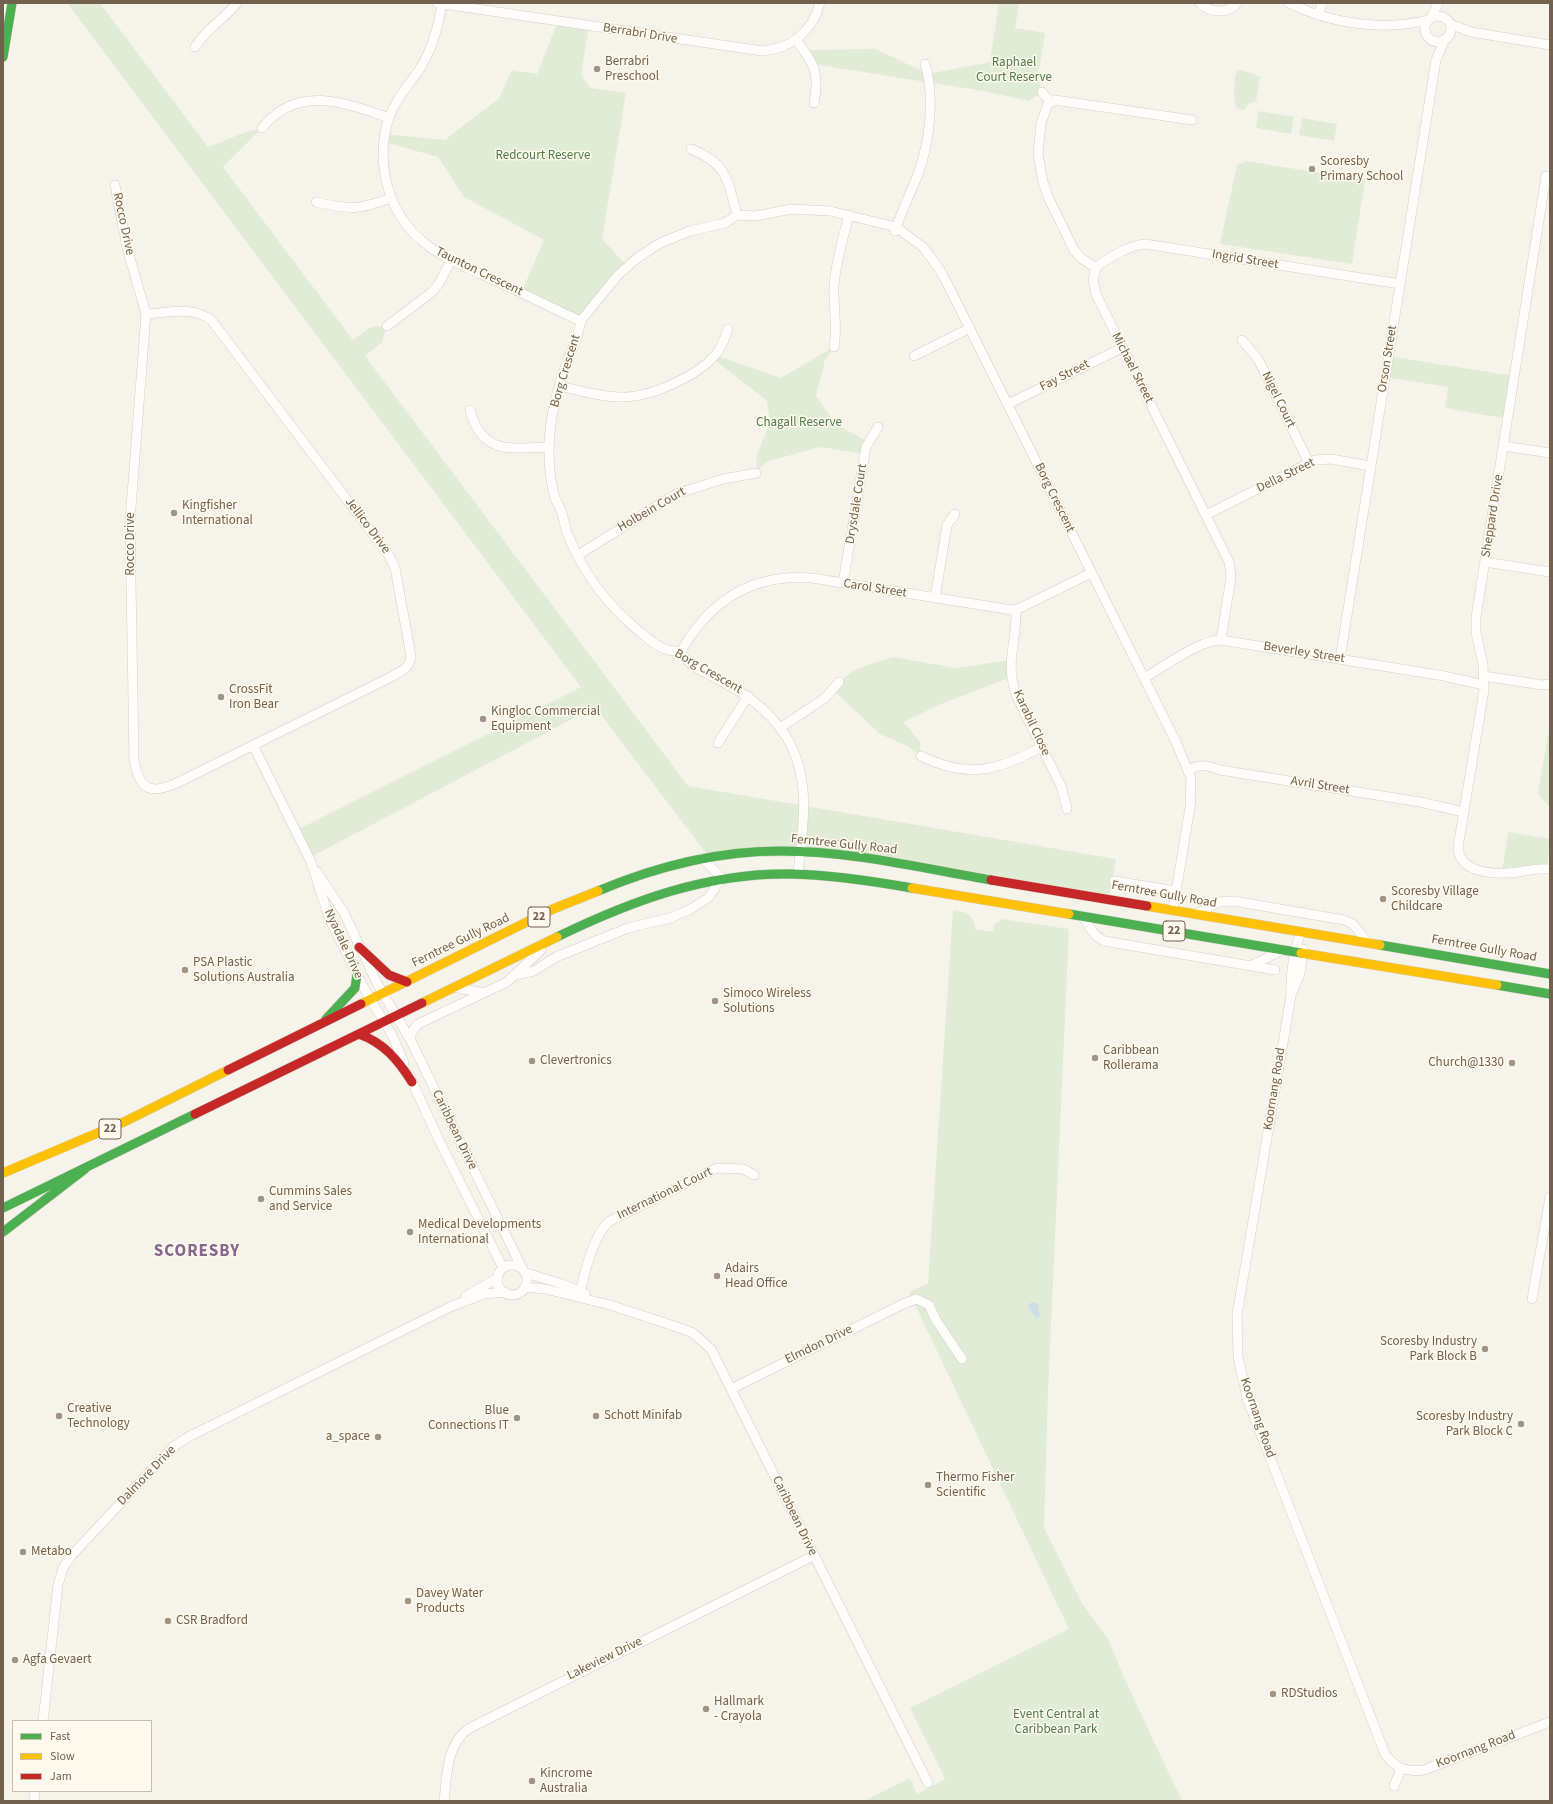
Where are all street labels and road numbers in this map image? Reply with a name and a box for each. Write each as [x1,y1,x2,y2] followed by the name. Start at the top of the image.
[602,20,678,48] street label: Berrabri Drive
[109,191,137,257] street label: Rocco Drive
[433,244,525,300] street label: Taunton Crescent
[1211,247,1279,273] street label: Ingrid Street
[1375,324,1401,394] street label: Orson Street
[1108,330,1156,406] street label: Michael Street
[547,333,585,409] street label: Borg Crescent
[1038,357,1092,395] street label: Fay Street
[1258,369,1298,431] street label: Nigel Court
[1254,455,1318,497] street label: Della Street
[1030,461,1078,535] street label: Borg Crescent
[843,463,871,545] street label: Drysdale Court
[1479,473,1507,559] street label: Sheppard Drive
[615,484,689,536] street label: Holbein Court
[341,495,393,557] street label: Jellico Drive
[123,512,139,576] street label: Rocco Drive
[842,576,908,602] street label: Carol Street
[1262,639,1346,667] street label: Beverley Street
[671,646,745,698] street label: Borg Crescent
[1009,688,1053,758] street label: Karabil Close
[1290,774,1350,798] street label: Avril Street
[790,832,898,858] street label: Ferntree Gully Road
[1110,878,1218,912] street label: Ferntree Gully Road
[320,907,366,981] street label: Nyadale Drive
[528,907,550,927] road number: 22
[410,911,512,971] street label: Ferntree Gully Road
[1163,921,1185,941] road number: 22
[1430,932,1538,966] street label: Ferntree Gully Road
[1261,1046,1289,1132] street label: Koornang Road
[428,1088,480,1172] street label: Caribbean Drive
[99,1119,121,1139] road number: 22
[615,1164,715,1224] street label: International Court
[783,1322,855,1368] street label: Elmdon Drive
[1236,1376,1278,1460] street label: Koornang Road
[115,1443,179,1509] street label: Dalmore Drive
[768,1474,820,1558] street label: Caribbean Drive
[565,1634,645,1684] street label: Lakeview Drive
[1434,1728,1518,1772] street label: Koornang Road

